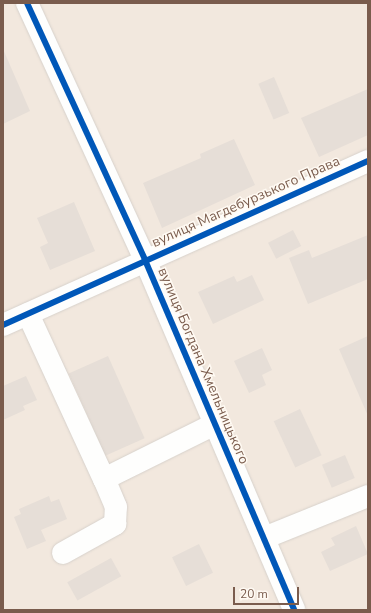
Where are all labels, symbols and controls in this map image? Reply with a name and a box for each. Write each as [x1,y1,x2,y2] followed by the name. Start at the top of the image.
[149,153,343,251] street label: вулиця Магдебурзького Права
[154,265,252,467] street label: вулиця Богдана Хмельницького
[235,579,301,605] scale bar
[240,586,268,602] text: 20 m

